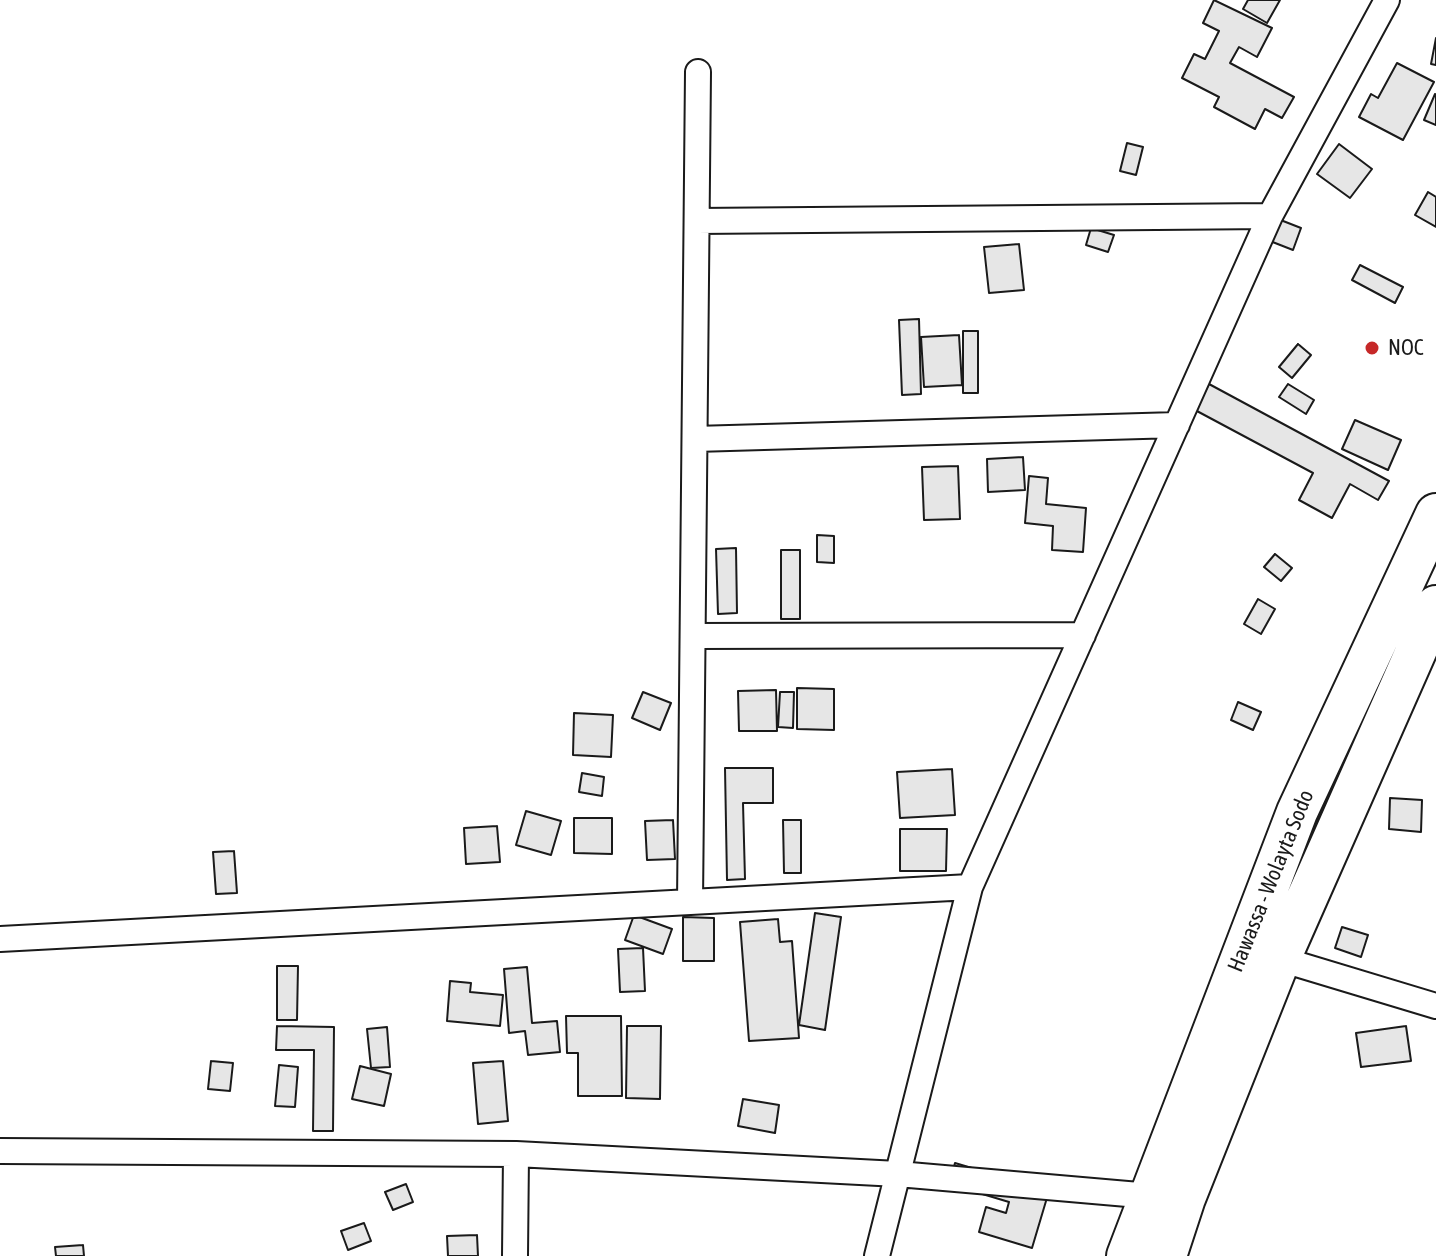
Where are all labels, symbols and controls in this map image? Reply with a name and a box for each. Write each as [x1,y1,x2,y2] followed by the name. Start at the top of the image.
[1388,335,1424,361] place label: NOC
[1363,339,1381,357] marker: NOC
[1222,786,1320,976] street label: Hawassa - Wolayta Sodo

